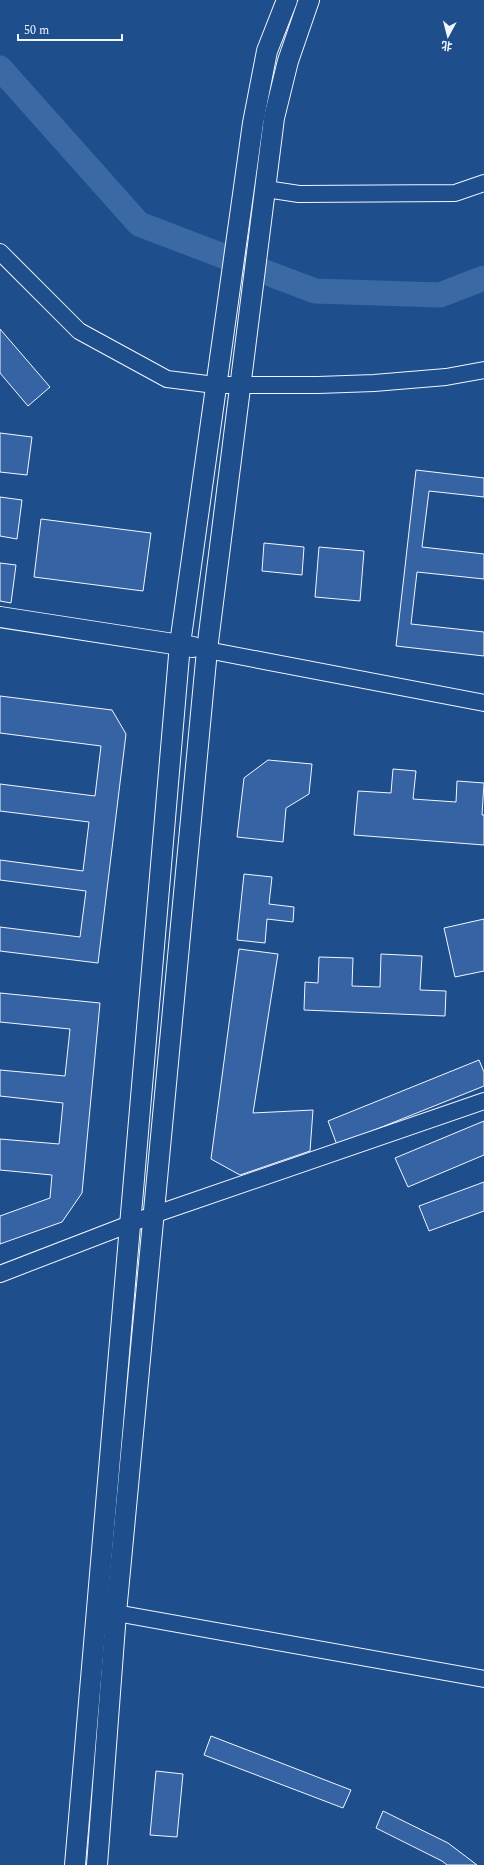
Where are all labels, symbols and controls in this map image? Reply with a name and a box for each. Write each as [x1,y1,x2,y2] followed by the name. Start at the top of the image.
[18,16,122,42] scale bar
[428,16,468,56] north arrow
[24,21,49,40] text: 50 m
[440,36,453,55] text: 北

